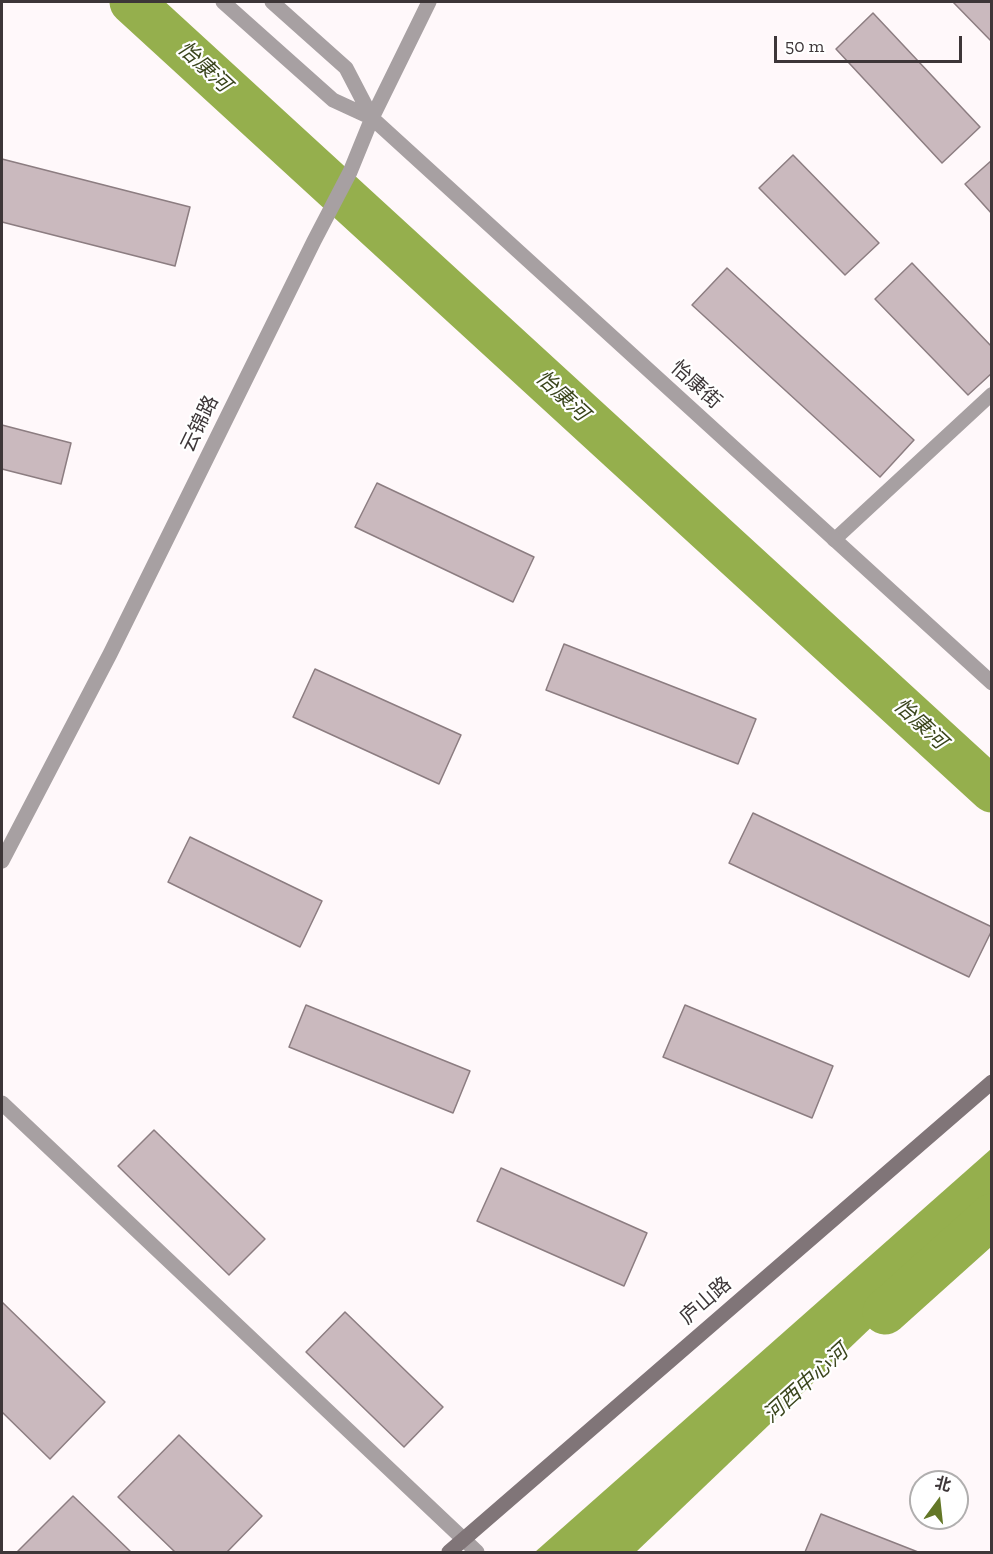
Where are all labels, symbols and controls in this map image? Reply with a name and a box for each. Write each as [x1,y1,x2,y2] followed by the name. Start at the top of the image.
[777,24,964,62] scale bar
[785,35,824,57] text: 50 m
[172,36,236,98] water label: 怡康河
[666,356,726,414] street label: 怡康街
[530,365,594,427] water label: 怡康河
[176,392,224,456] street label: 云锦路
[888,693,952,755] water label: 怡康河
[675,1272,737,1330] street label: 庐山路
[759,1340,853,1428] water label: 河西中心河
[909,1470,969,1530] north arrow
[933,1473,953,1495] text: 北

